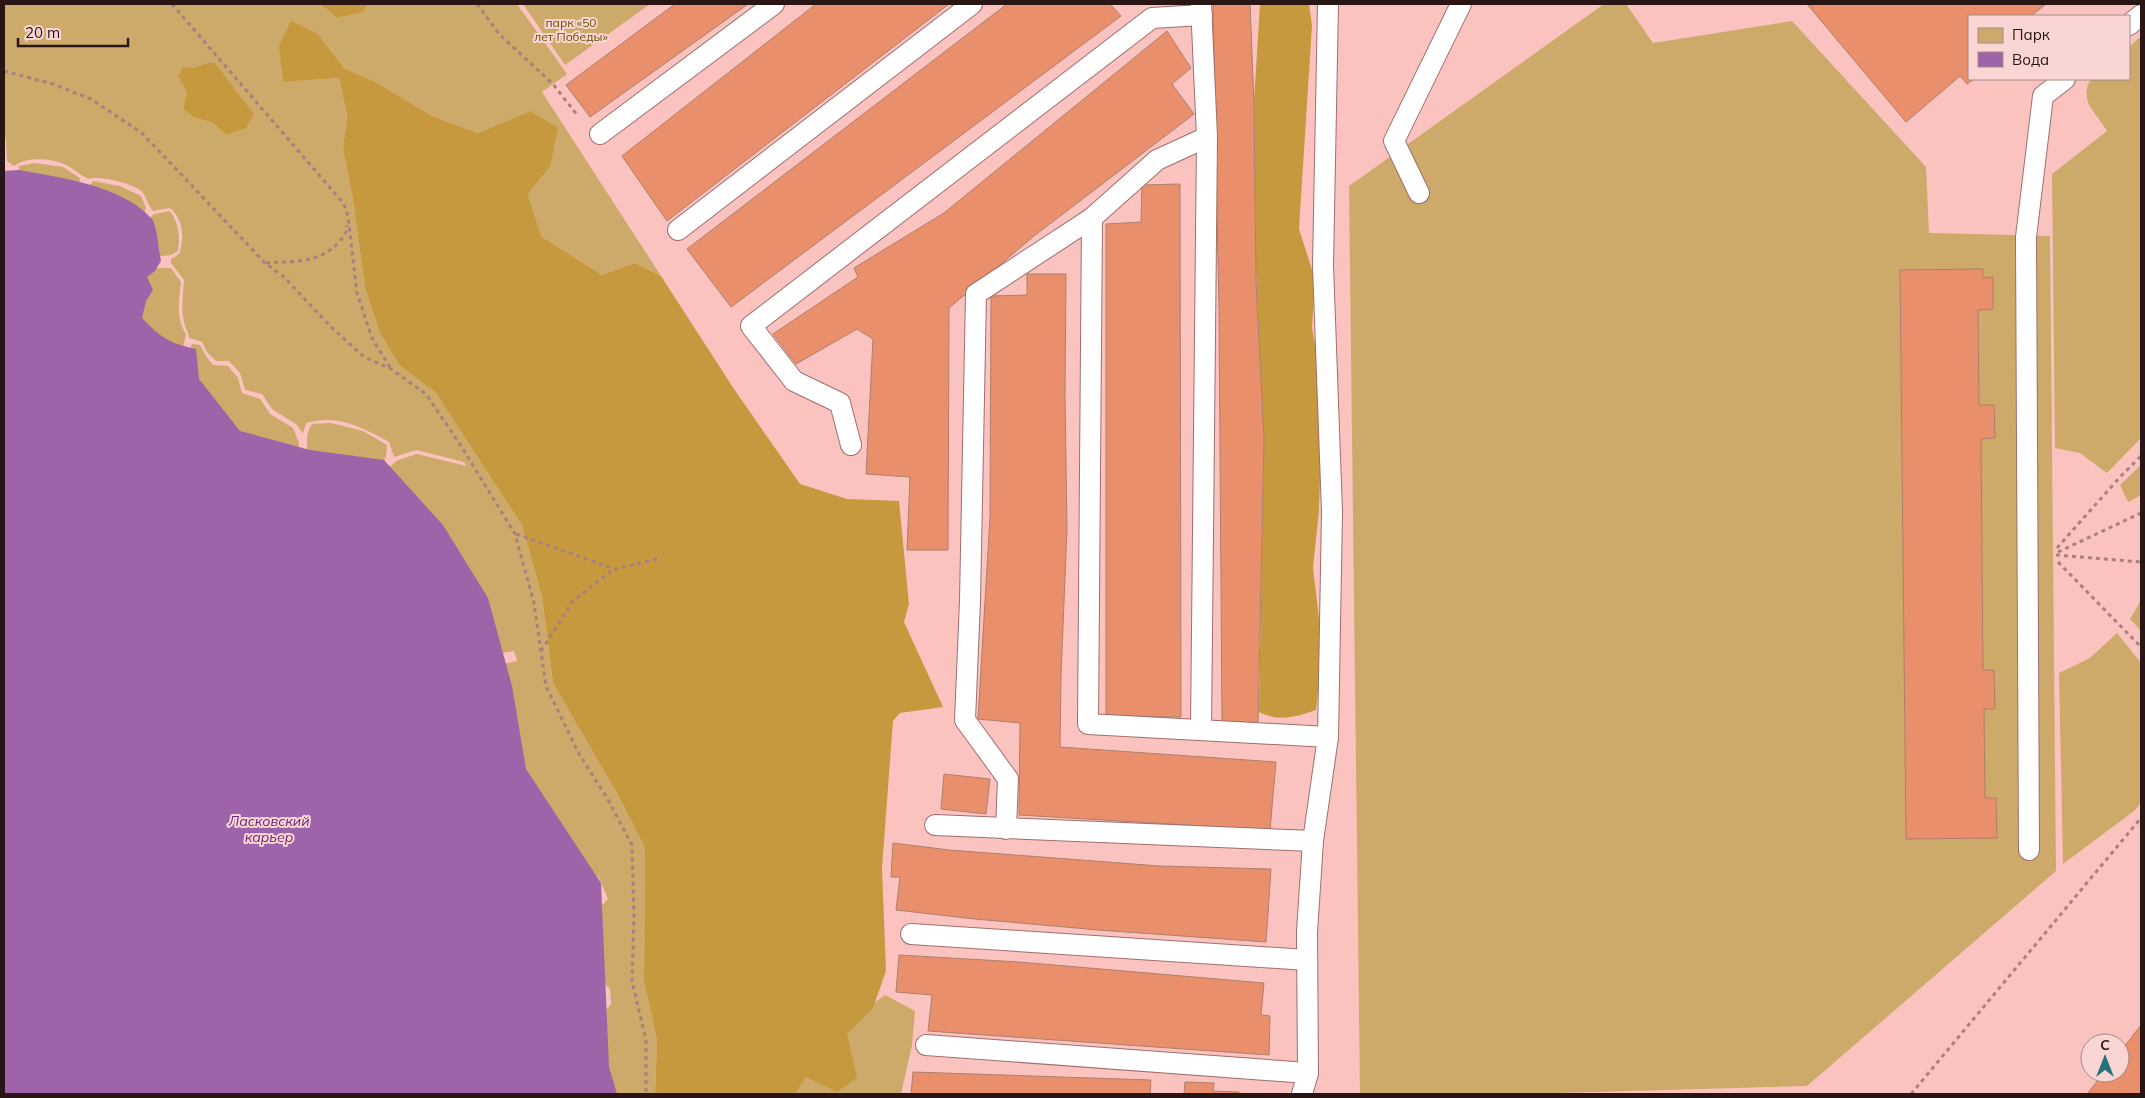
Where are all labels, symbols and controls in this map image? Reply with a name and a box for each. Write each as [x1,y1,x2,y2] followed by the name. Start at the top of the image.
[18,15,128,47] scale bar
[534,15,608,44] park label: парк «50 лет Победы»
[1968,15,2130,80] legend
[25,23,60,42] text: 20 m
[2012,25,2051,44] text: Парк
[2012,50,2049,69] text: Вода
[227,812,310,846] water label: Ласковский карьер
[2080,1033,2130,1083] north arrow
[2100,1036,2110,1054] text: С

